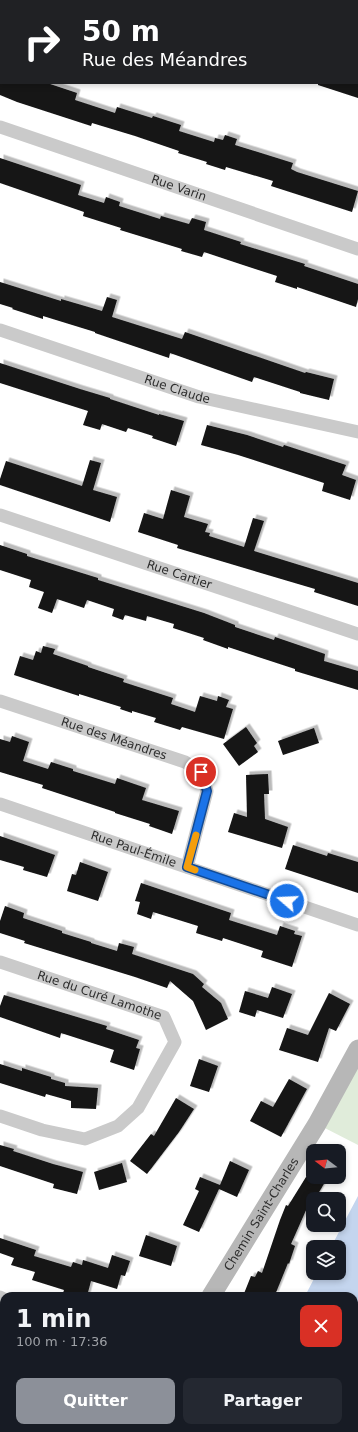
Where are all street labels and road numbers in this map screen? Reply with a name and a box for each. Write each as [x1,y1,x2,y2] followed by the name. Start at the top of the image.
[150,172,208,204] street label: Rue Varin
[143,372,211,406] street label: Rue Claude
[145,557,214,592] street label: Rue Cartier
[59,715,169,763] street label: Rue des Méandres
[89,828,178,870] street label: Rue Paul-Émile
[36,968,164,1023] street label: Rue du Curé Lamothe
[221,1155,301,1273] street label: Chemin Saint-Charles

